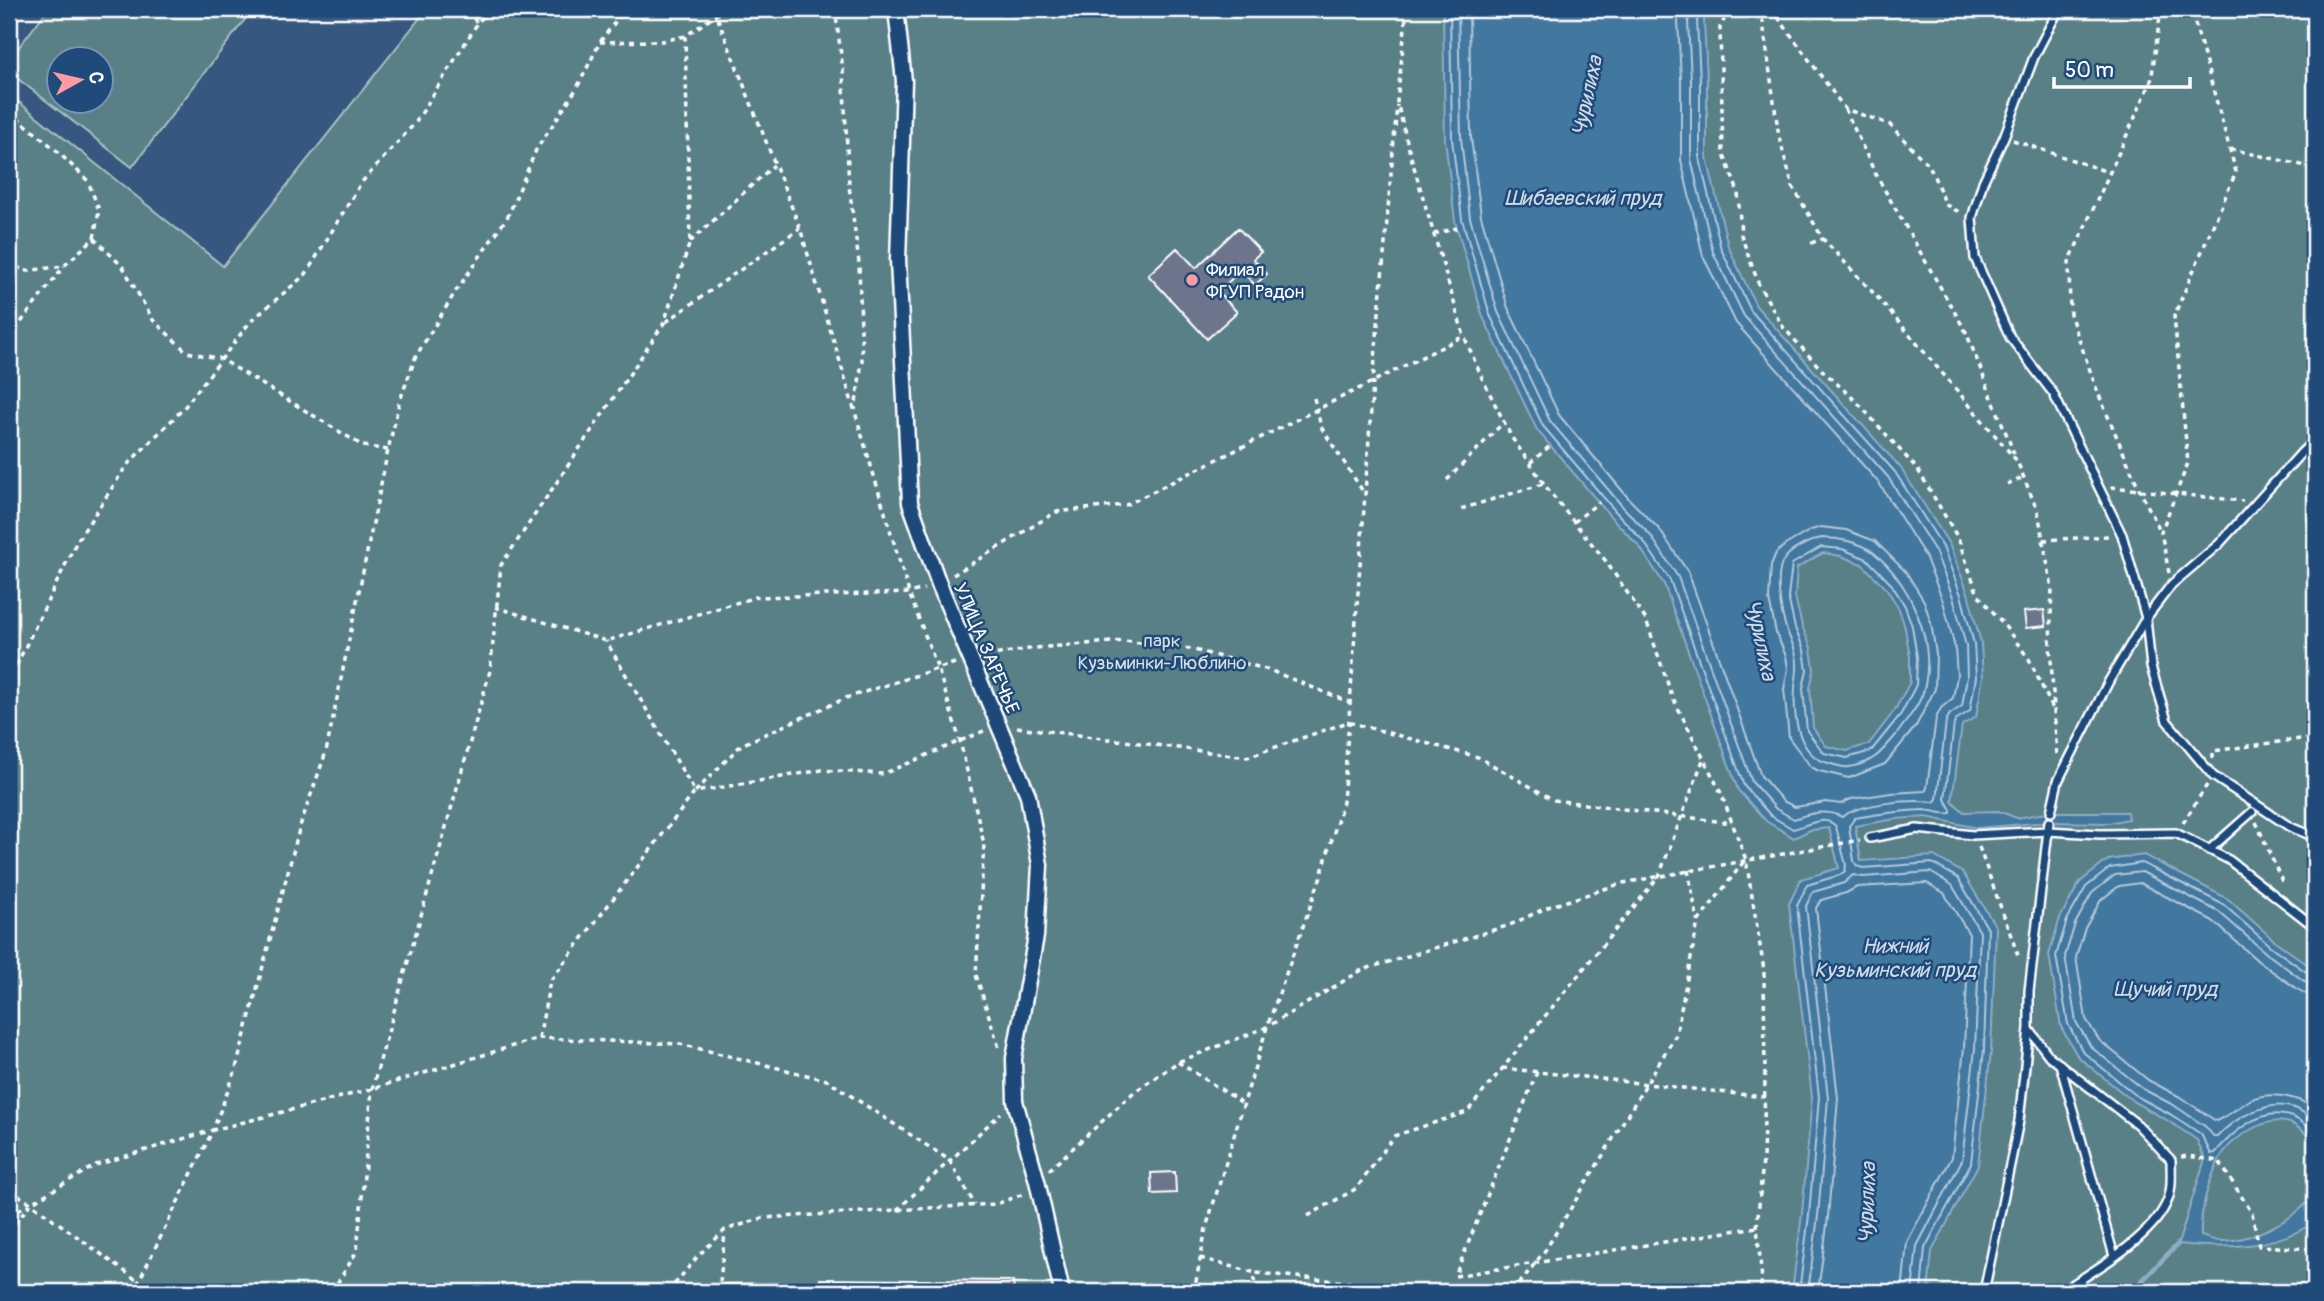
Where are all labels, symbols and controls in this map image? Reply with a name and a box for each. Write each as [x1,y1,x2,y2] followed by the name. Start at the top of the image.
[46,46,116,116] north arrow
[2054,46,2191,90] scale bar
[1566,52,1609,139] water label: Чурилиха
[2065,57,2114,84] text: 50 m
[83,70,109,86] text: С
[1505,185,1664,212] water label: Шибаевский пруд
[1206,258,1304,304] place label: Филиал ФГУП Радон
[1184,272,1200,288] marker: Филиал ФГУП Радон
[948,579,1024,718] street label: УЛИЦА ЗАРЕЧЬЕ
[1739,597,1782,684] water label: Чурилиха
[1078,629,1247,675] park label: парк Кузьминки-Люблино
[1814,933,1978,984] water label: Нижний Кузьминский пруд
[2113,976,2220,1003] water label: Щучий пруд
[1853,1161,1882,1244] water label: Чурилиха

